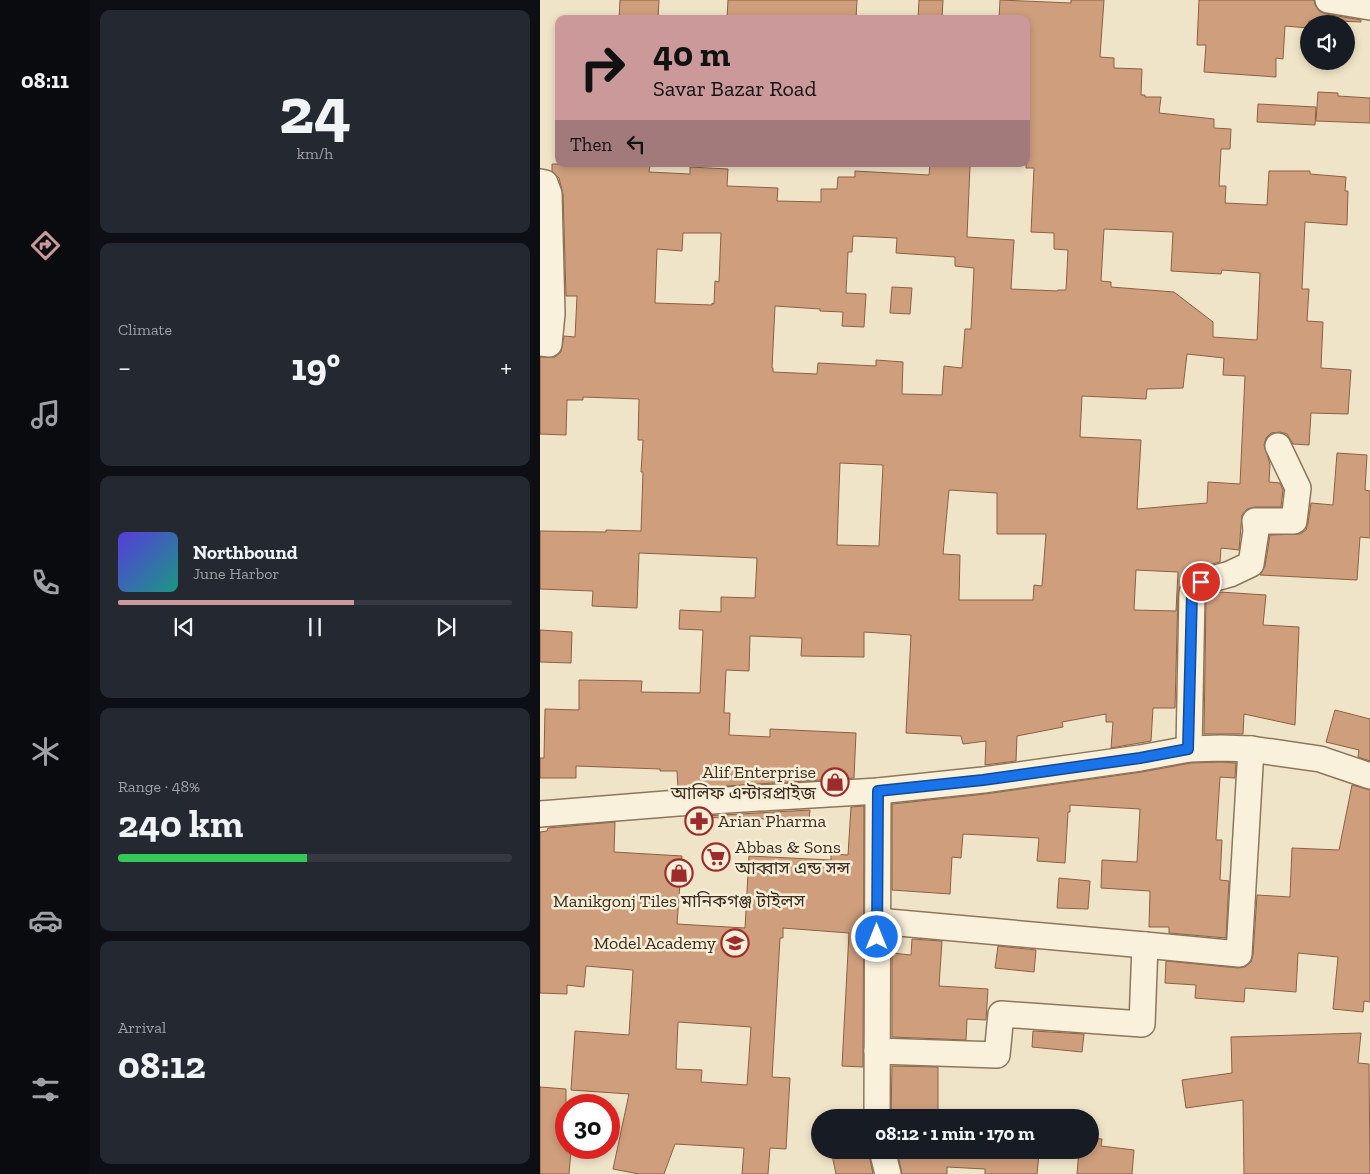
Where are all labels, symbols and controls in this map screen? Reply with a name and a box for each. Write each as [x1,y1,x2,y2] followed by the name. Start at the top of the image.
[1300,15,1355,70] map controls
[1300,15,1355,70] button: sound
[653,33,730,75] text: 40 m
[570,35,635,100] icon: right
[21,67,69,94] text: 08:11
[279,72,351,150] text: 24
[653,75,817,102] text: Savar Bazar Road
[622,130,650,158] icon: left
[570,133,612,156] text: Then
[297,144,333,163] text: km/h
[28,228,63,263] icon: directions
[118,320,172,339] text: Climate
[291,344,340,390] text: 19°
[118,351,131,384] text: −
[500,351,512,384] text: +
[28,397,63,432] icon: music
[193,541,298,564] text: Northbound
[1180,561,1222,603] pin
[193,564,279,583] text: June Harbor
[28,565,63,600] icon: phone
[1187,568,1215,596] icon: arrive
[170,613,198,641] icon: previous
[301,613,329,641] icon: pause
[432,613,460,641] icon: next
[28,734,63,769] icon: climate
[670,761,816,804] place label: Alif Enterprise আলিফ এন্টারপ্রাইজ
[820,767,850,797] shop icon: Alif Enterprise আলিফ এন্টারপ্রাইজ
[118,777,200,796] text: Range · 48%
[118,801,243,847] text: 240 km
[684,806,714,836] pharmacy icon: Arian Pharma
[718,810,827,832] place label: Arian Pharma
[734,836,851,879] place label: Abbas & Sons আব্বাস এন্ড সন্স
[701,842,731,872] supermarket icon: Abbas & Sons আব্বাস এন্ড সন্স
[664,858,694,888] shop icon: Manikgonj Tiles মানিকগঞ্জ টাইলস
[553,890,806,912] place label: Manikgonj Tiles মানিকগঞ্জ টাইলস
[28,903,63,938] icon: car
[850,910,902,962] position arrow
[720,928,750,958] school or university icon: Model Academy
[594,932,717,954] place label: Model Academy
[118,1018,166,1037] text: Arrival
[118,1042,206,1088] text: 08:12
[28,1072,63,1107] icon: filters
[555,1094,620,1159] speed limit sign: 30
[875,1122,1035,1145] text: 08:12 · 1 min · 170 m

